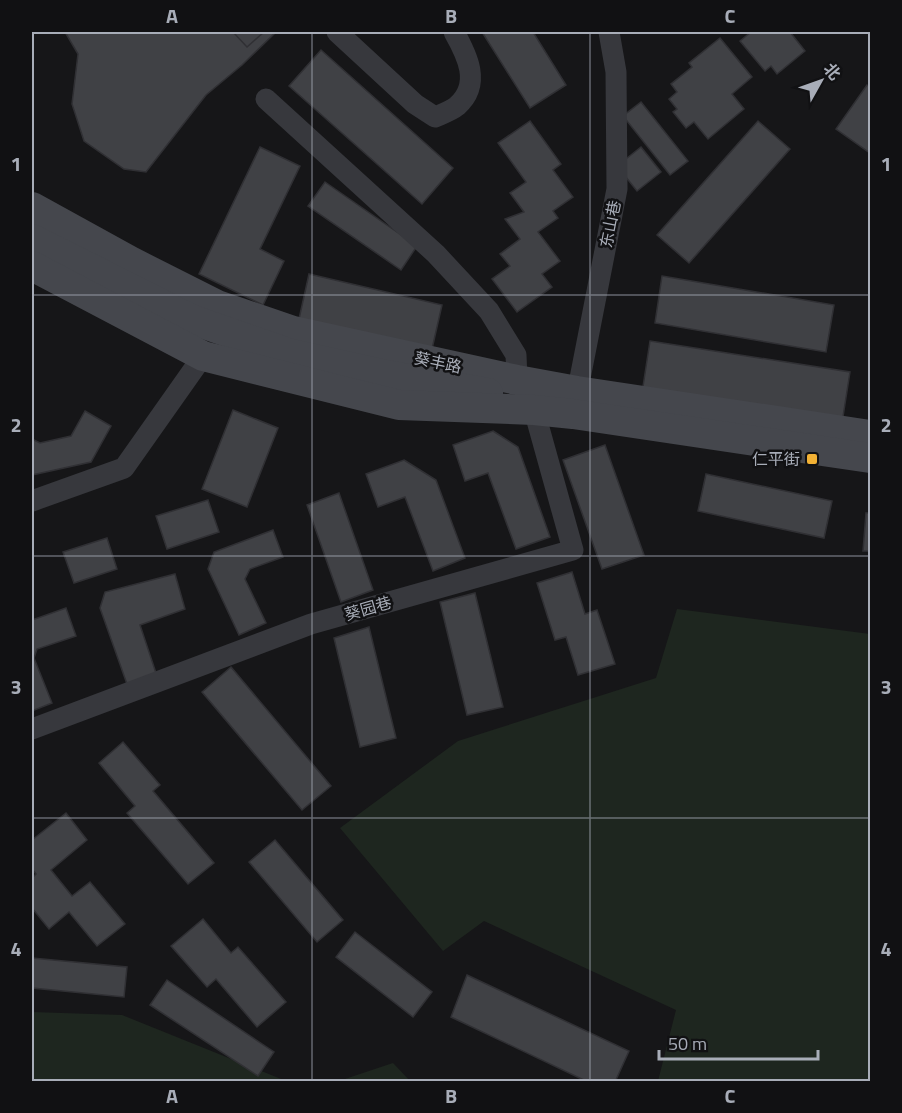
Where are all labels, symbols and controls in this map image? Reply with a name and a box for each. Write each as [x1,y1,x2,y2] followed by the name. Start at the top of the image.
[166,0,178,31] text: A
[445,0,457,31] text: B
[725,0,736,31] text: C
[791,51,851,111] north arrow
[818,58,847,85] text: 北
[10,148,22,179] text: 1
[880,148,892,179] text: 1
[594,198,626,250] street label: 东山巷
[412,345,464,379] street label: 葵丰路
[10,409,22,440] text: 2
[880,409,892,440] text: 2
[752,447,800,471] place label: 仁平街
[805,452,819,466] marker: 仁平街
[342,590,394,626] street label: 葵园巷
[10,671,22,702] text: 3
[880,671,892,702] text: 3
[10,933,22,964] text: 4
[880,933,892,964] text: 4
[659,1023,818,1061] scale bar
[668,1030,707,1057] text: 50 m
[166,1080,178,1111] text: A
[445,1080,457,1111] text: B
[725,1080,736,1111] text: C

